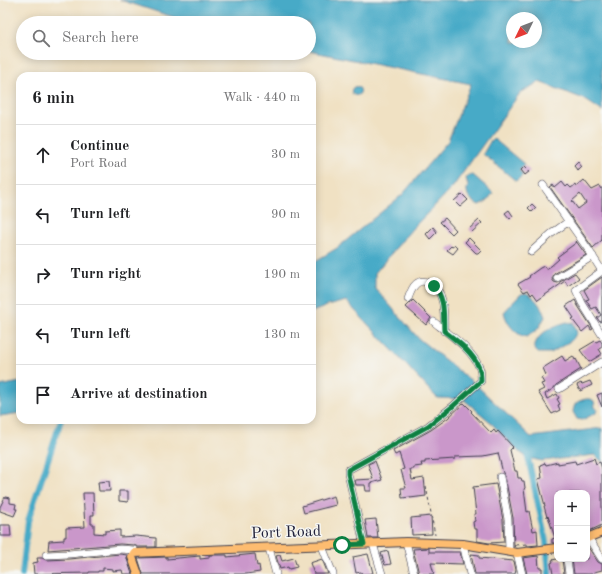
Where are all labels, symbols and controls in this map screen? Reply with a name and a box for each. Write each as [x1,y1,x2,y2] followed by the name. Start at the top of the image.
[506,12,542,48] north arrow
[16,16,316,60] search box
[30,27,52,49] icon: search
[62,31,139,46] text: Search here
[32,90,75,107] text: 6 min
[223,91,300,104] text: Walk · 440 m
[70,139,129,154] text: Continue
[32,144,54,166] icon: ahead
[271,148,300,161] text: 30 m
[70,157,127,170] text: Port Road
[32,204,54,226] icon: left
[70,207,130,222] text: Turn left
[271,208,300,221] text: 90 m
[32,264,54,286] icon: right
[70,267,141,282] text: Turn right
[263,268,300,281] text: 190 m
[425,277,443,295] route end
[32,324,54,346] icon: left
[70,327,130,342] text: Turn left
[263,328,300,341] text: 130 m
[32,384,54,406] icon: arrive
[70,387,208,402] text: Arrive at destination
[554,490,590,562] map controls
[554,490,590,526] button: +
[251,524,321,542] street label: Port Road
[554,526,590,562] button: −
[333,536,351,554] route start

